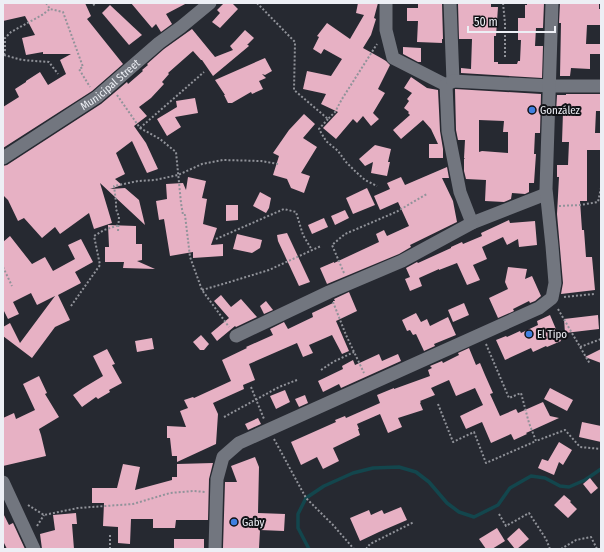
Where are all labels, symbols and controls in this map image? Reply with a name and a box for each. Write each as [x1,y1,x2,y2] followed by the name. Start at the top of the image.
[468,8,555,34] scale bar
[474,15,498,29] text: 50 m
[78,56,143,113] street label: Municipal Street
[540,104,581,117] place label: González
[527,105,537,115] marker: González
[537,328,567,341] place label: El Tipo
[524,329,534,339] marker: El Tipo
[242,516,265,529] place label: Gaby
[229,517,239,527] marker: Gaby

